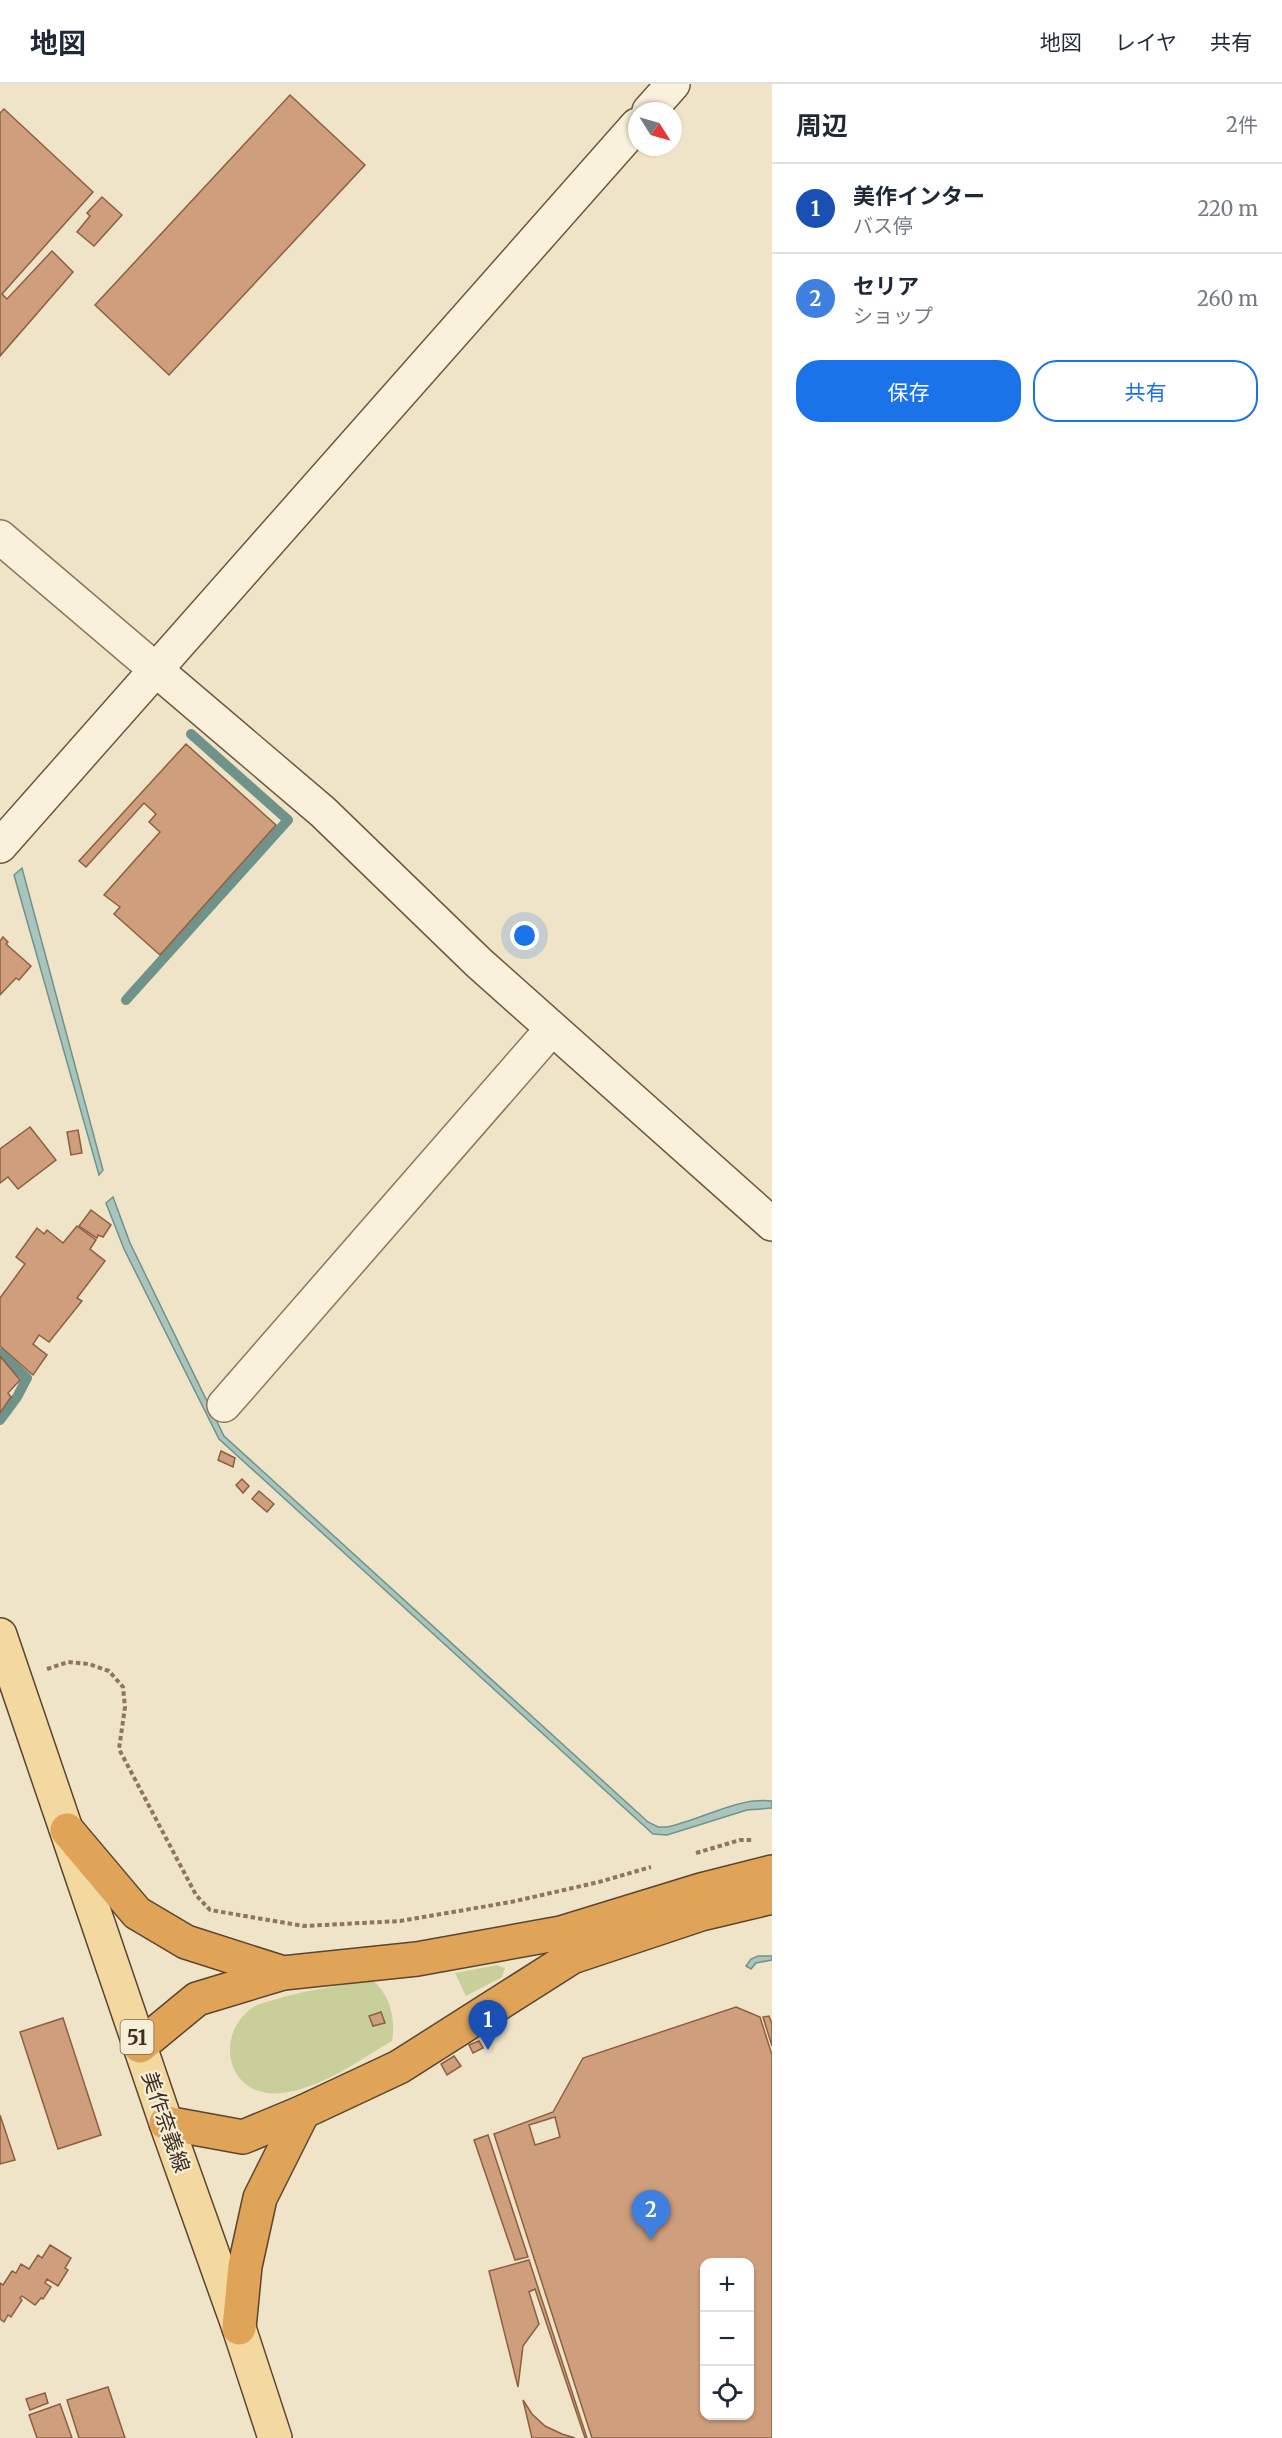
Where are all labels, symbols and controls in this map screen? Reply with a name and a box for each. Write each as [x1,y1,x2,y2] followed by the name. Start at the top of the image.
[30,25,86,61] text: 地図
[1040,29,1082,56] text: 地図
[1115,29,1177,56] text: レイヤ
[1210,29,1252,56] text: 共有
[628,102,682,156] north arrow
[796,109,848,142] text: 周辺
[1226,112,1258,137] text: 2件
[853,182,985,210] text: 美作インター
[811,196,820,221] text: 1
[1198,196,1258,221] text: 220 m
[853,213,913,238] text: バス停
[853,272,919,300] text: セリア
[810,286,821,311] text: 2
[1197,286,1258,311] text: 260 m
[853,303,933,328] text: ショップ
[796,360,1021,422] button: 保存
[1033,360,1258,422] button: 共有
[510,921,539,950] your location
[468,2000,508,2050] pin: 1
[120,2020,154,2054] road number: 51
[136,2068,196,2176] street label: 美作奈義線
[632,2190,670,2240] pin: 2
[700,2258,754,2420] map controls
[700,2258,754,2312] button: +
[700,2312,754,2366] button: −
[700,2366,754,2420] button: locate

